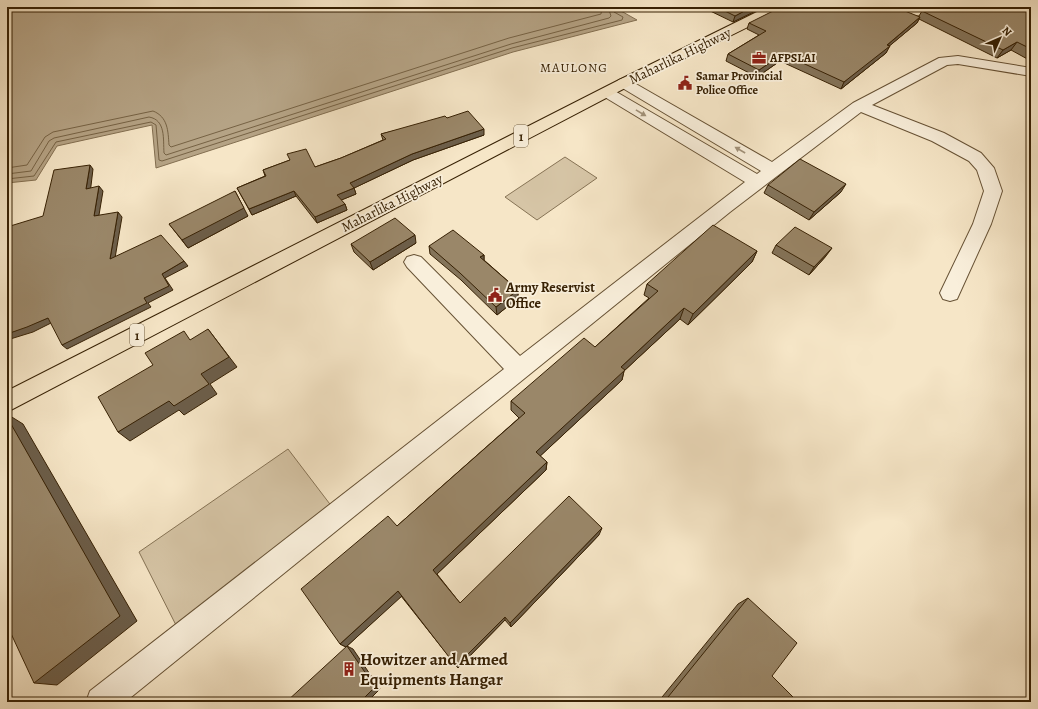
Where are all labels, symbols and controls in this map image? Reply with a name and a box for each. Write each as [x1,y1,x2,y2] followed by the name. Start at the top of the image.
[980,18,1020,58] north arrow
[626,23,735,89] street label: Maharlika Highway
[999,23,1015,39] text: N
[751,50,767,66] office icon: AFPSLAI
[769,50,816,66] place label: AFPSLAI
[540,59,608,76] district label: MAULONG
[696,68,783,98] place label: Samar Provincial Police Office
[677,75,693,91] public building icon: Samar Provincial Police Office
[635,109,647,116] one-way arrow
[514,125,528,147] road number: 1
[734,147,746,154] one-way arrow
[338,169,447,237] street label: Maharlika Highway
[505,278,595,313] place label: Army Reservist Office
[487,287,503,303] public building icon: Army Reservist Office
[130,324,144,346] road number: 1
[360,648,509,691] place label: Howitzer and Armed Equipments Hangar
[341,661,357,677] building icon: Howitzer and Armed Equipments Hangar

